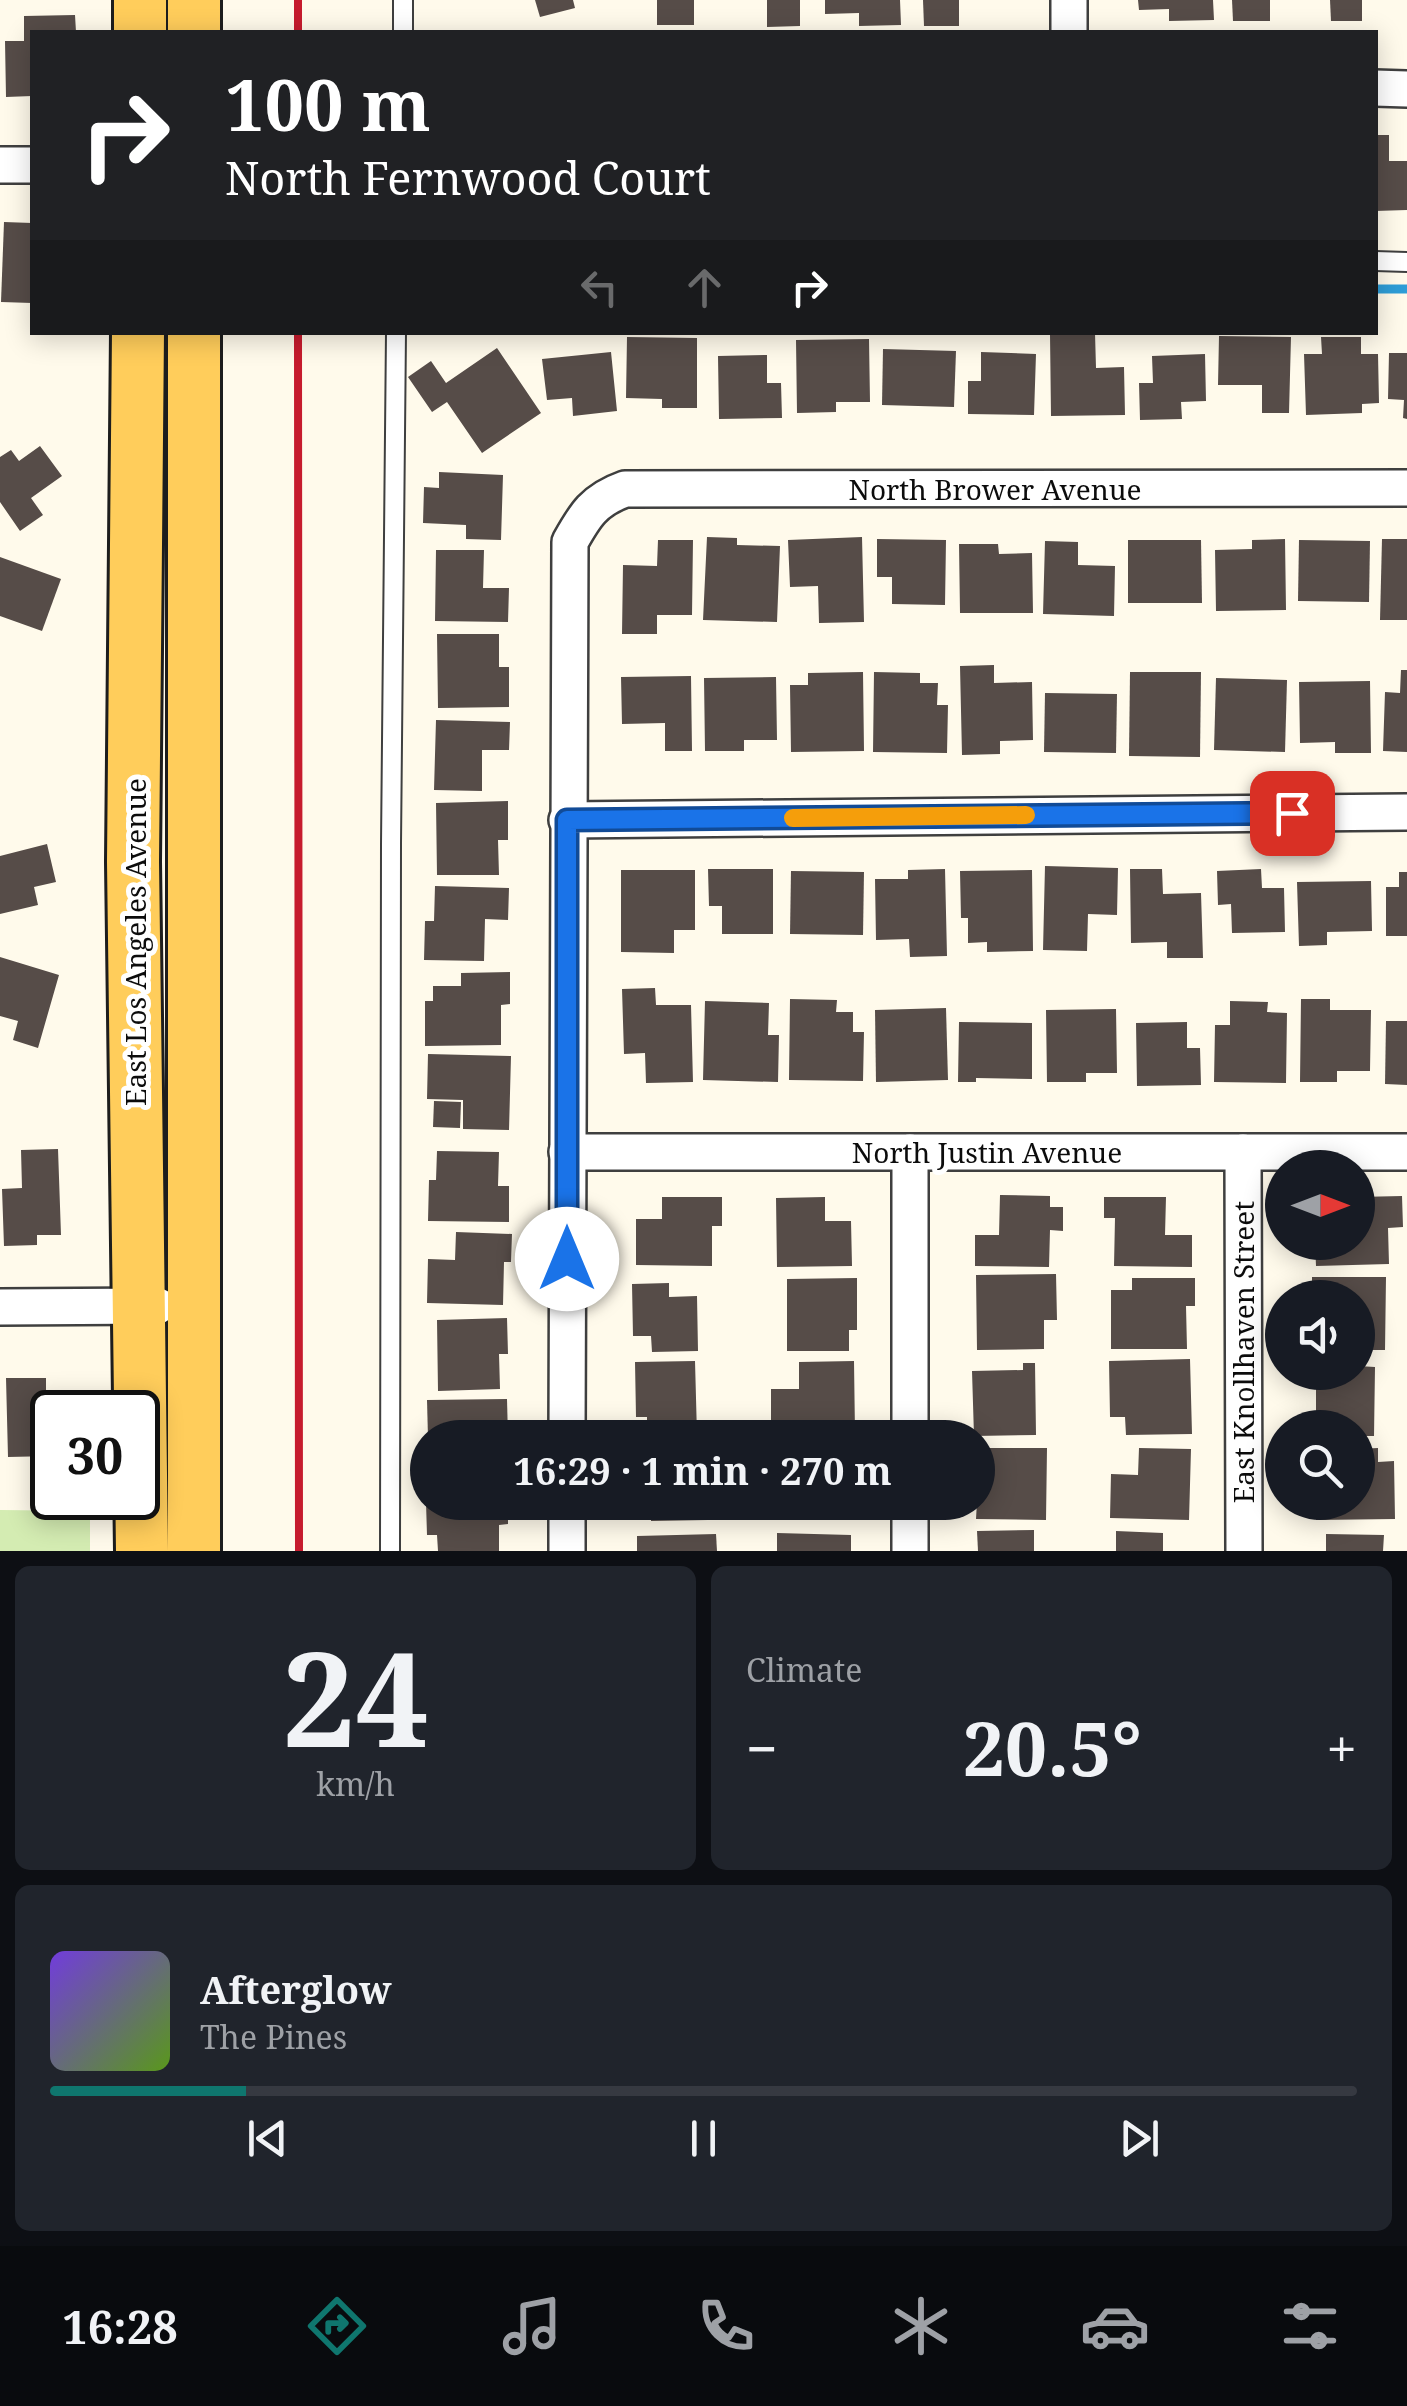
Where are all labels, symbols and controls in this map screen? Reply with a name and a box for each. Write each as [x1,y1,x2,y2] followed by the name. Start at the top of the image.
[225,56,431,152] text: 100 m
[60,70,190,200] icon: right
[225,147,711,208] text: North Fernwood Court
[572,260,627,315] icon: left
[677,260,732,315] icon: ahead
[782,260,837,315] icon: right
[849,470,1141,508] street label: North Brower Avenue
[1250,771,1335,856] pin
[116,778,154,1106] street label: East Los Angeles Avenue
[1265,786,1320,841] icon: arrive
[852,1133,1122,1171] street label: North Justin Avenue
[1265,1150,1375,1260] north arrow
[1265,1150,1375,1520] map controls
[1224,1201,1262,1503] street label: East Knollhaven Street
[515,1207,619,1311] position arrow
[1265,1280,1375,1390] button: sound
[30,1390,160,1520] speed limit sign: 30
[1265,1410,1375,1520] button: search
[513,1444,892,1496] text: 16:29 · 1 min · 270 m
[282,1608,429,1785] text: 24
[746,1648,862,1691] text: Climate
[962,1696,1142,1798] text: 20.5°
[746,1710,778,1785] text: −
[1326,1710,1357,1785] text: +
[316,1762,395,1805] text: km/h
[200,1963,392,2015] text: Afterglow
[200,2015,347,2058] text: The Pines
[240,2111,295,2166] icon: previous
[676,2111,731,2166] icon: pause
[1112,2111,1167,2166] icon: next
[302,2291,372,2361] icon: directions
[497,2291,567,2361] icon: music
[691,2291,761,2361] icon: phone
[886,2291,956,2361] icon: climate
[1080,2291,1150,2361] icon: car
[1275,2291,1345,2361] icon: filters
[62,2296,178,2357] text: 16:28

